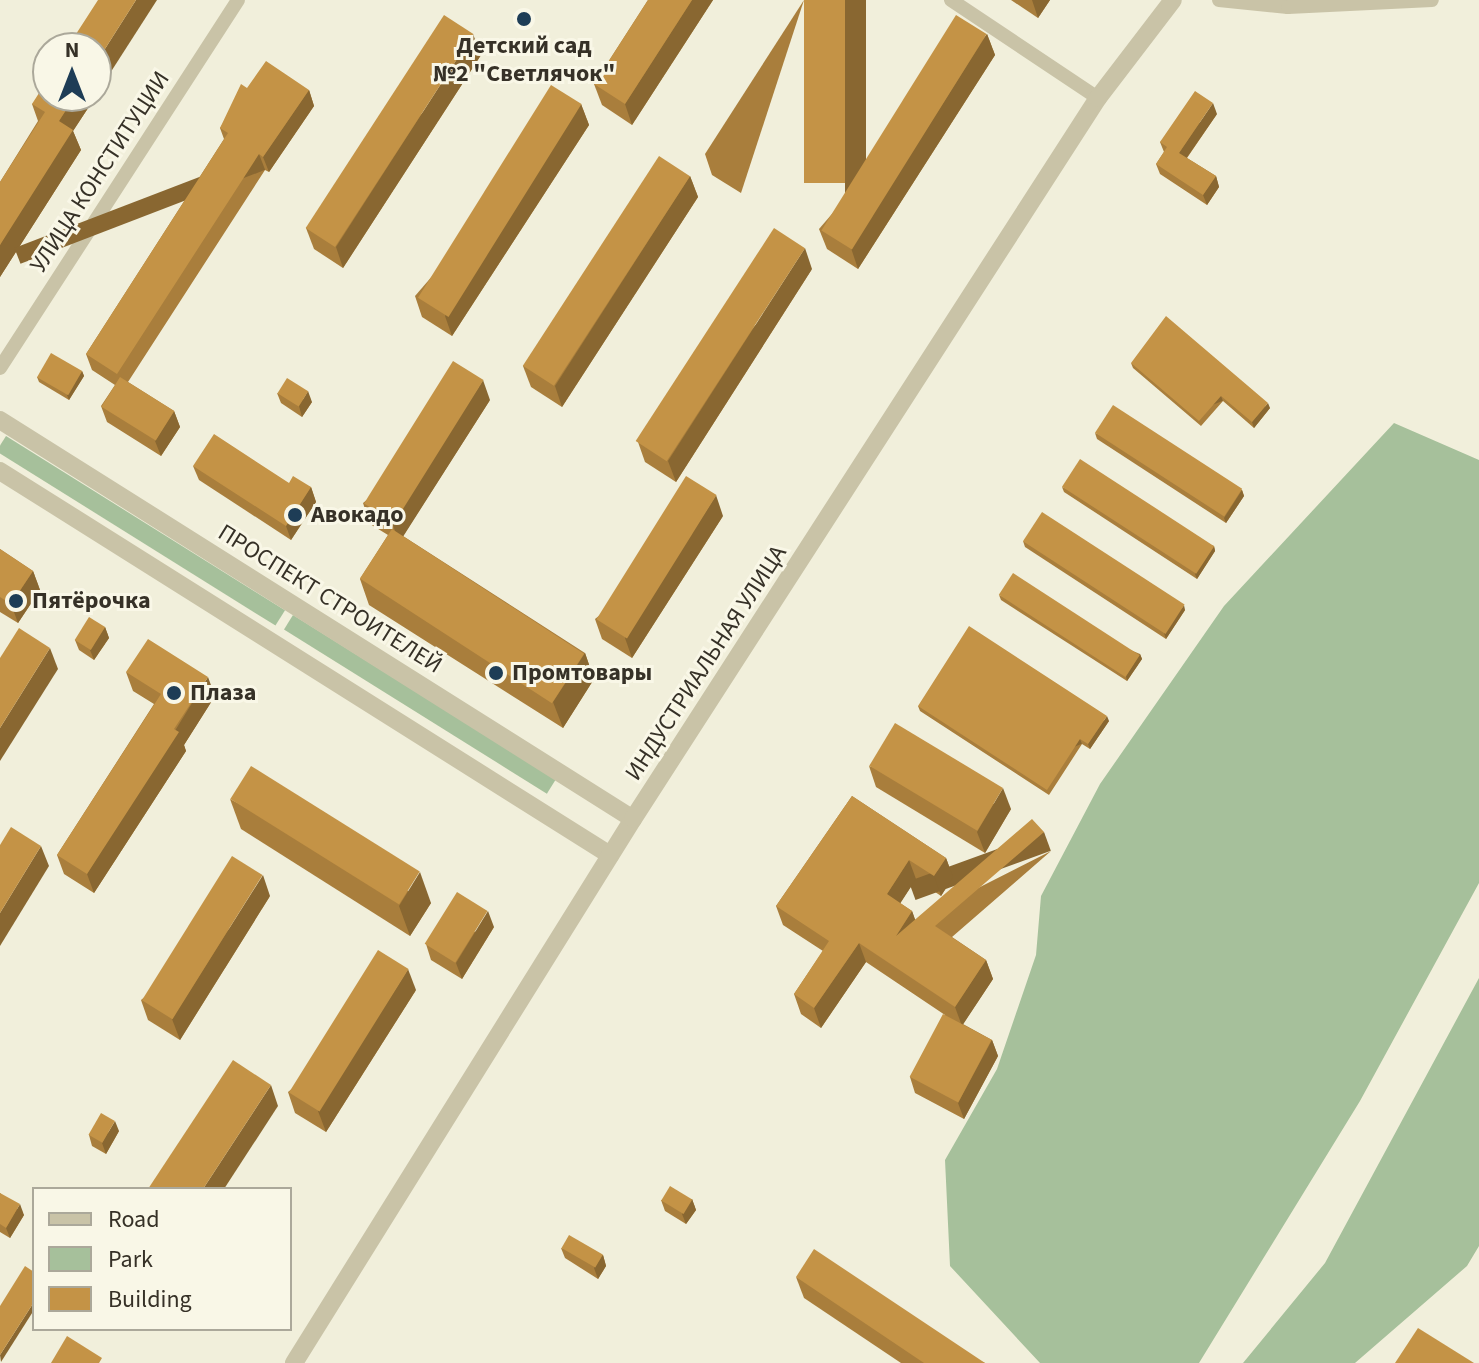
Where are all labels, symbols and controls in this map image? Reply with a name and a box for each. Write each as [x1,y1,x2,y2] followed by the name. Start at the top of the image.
[515,10,533,28] marker: Детский сад №2 "Светлячок"
[32,32,112,112] north arrow
[433,32,615,88] place label: Детский сад №2 "Светлячок"
[65,34,79,66] text: N
[24,66,176,278] street label: УЛИЦА КОНСТИТУЦИИ
[311,501,404,529] place label: Авокадо
[286,506,304,524] marker: Авокадо
[213,518,447,680] street label: ПРОСПЕКТ СТРОИТЕЛЕЙ
[619,540,793,786] street label: ИНДУСТРИАЛЬНАЯ УЛИЦА
[32,587,151,615] place label: Пятёрочка
[7,592,25,610] marker: Пятёрочка
[512,659,652,687] place label: Промтовары
[487,664,505,682] marker: Промтовары
[190,679,256,707] place label: Плаза
[165,684,183,702] marker: Плаза
[32,1187,292,1331] legend
[108,1202,160,1237] text: Road
[108,1242,153,1277] text: Park
[108,1282,192,1317] text: Building

